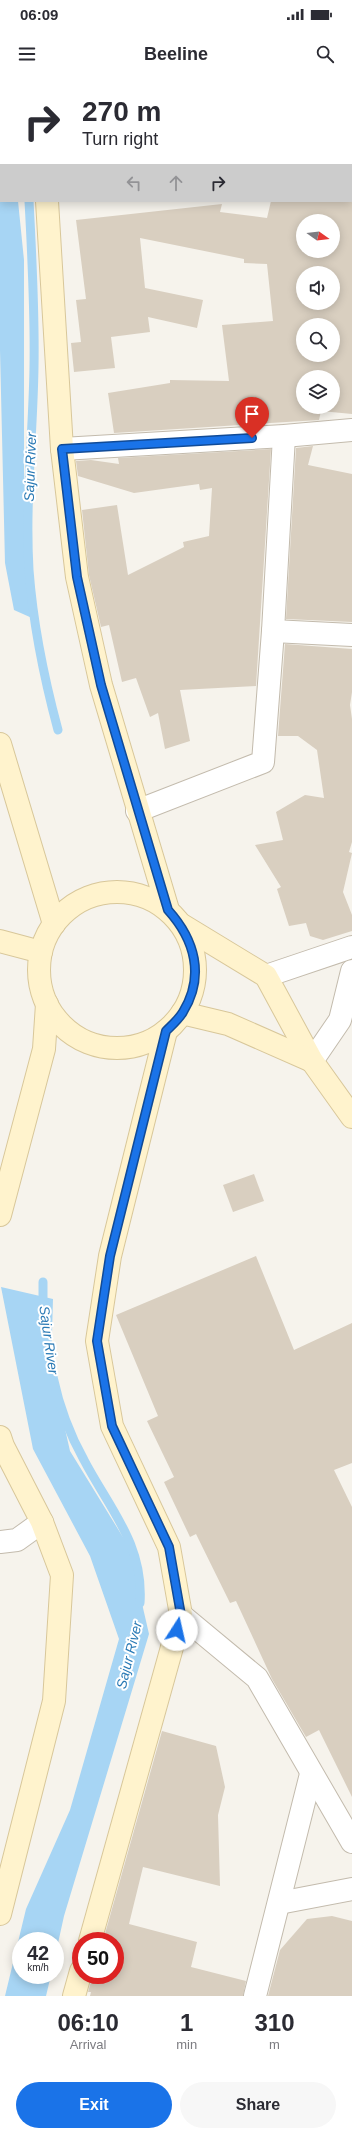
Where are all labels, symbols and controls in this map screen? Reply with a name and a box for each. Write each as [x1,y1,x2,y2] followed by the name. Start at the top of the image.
[20,6,58,23] text: 06:09
[16,43,38,65] icon: menu
[314,43,336,65] icon: search
[144,44,208,64] text: Beeline
[16,96,68,148] icon: right
[82,96,161,127] text: 270 m
[82,129,158,149] text: Turn right
[123,172,145,194] icon: left
[165,172,187,194] icon: ahead
[207,172,229,194] icon: right
[296,214,340,258] north arrow
[296,214,340,414] map controls
[296,266,340,310] button: sound
[296,318,340,362] button: search
[296,370,340,414] button: layers
[235,397,269,438] pin
[241,403,263,425] icon: arrive
[21,431,39,502] water label: Sajur River
[36,1305,62,1377] water label: Sajur River
[156,1609,198,1651] position arrow
[113,1618,145,1691] water label: Sajur River
[72,1932,124,1984] speed limit sign: 50
[27,1942,49,1964] text: 42
[27,1962,49,1973] text: km/h
[57,2009,119,2036] text: 06:10
[180,2009,193,2036] text: 1
[255,2009,295,2036] text: 310
[70,2037,107,2052] text: Arrival
[176,2037,197,2052] text: min
[269,2037,280,2052] text: m
[16,2082,172,2128] button: Exit
[180,2082,336,2128] button: Share

